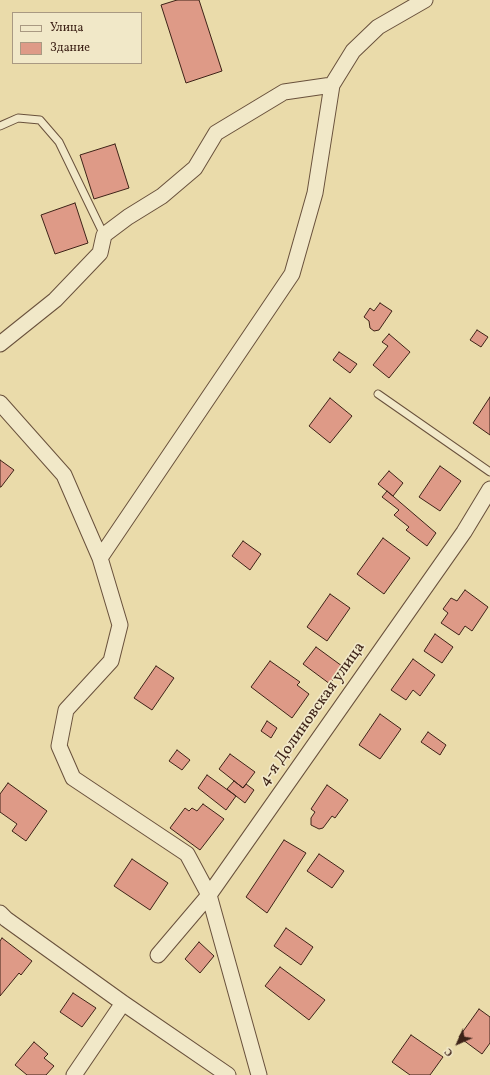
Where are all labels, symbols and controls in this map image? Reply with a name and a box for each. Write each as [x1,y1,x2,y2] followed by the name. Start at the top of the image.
[12,12,142,64] legend
[50,20,83,36] text: Улица
[50,40,90,56] text: Здание
[256,639,370,791] street label: 4-я Долиновская улица
[438,1023,478,1063] north arrow
[441,1044,457,1060] text: С

